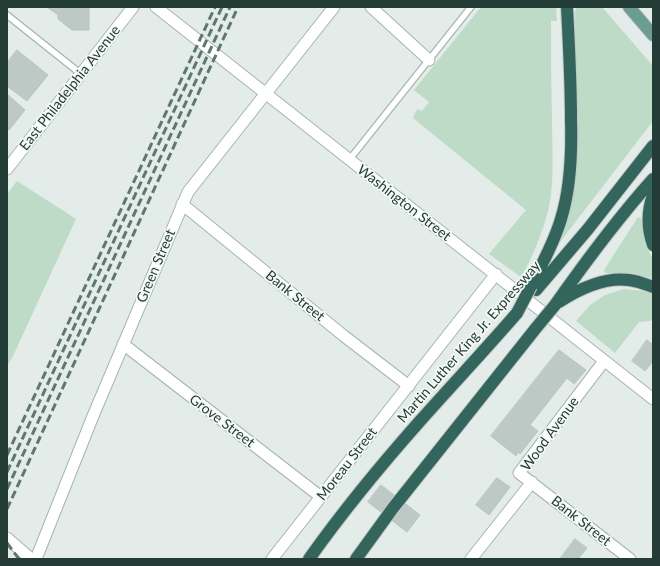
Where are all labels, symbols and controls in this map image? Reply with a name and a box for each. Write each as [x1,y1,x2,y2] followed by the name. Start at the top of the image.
[16,22,124,154] street label: East Philadelphia Avenue
[354,161,454,245] street label: Washington Street
[133,227,179,305] street label: Green Street
[394,258,544,426] street label: Martin Luther King Jr. Expressway
[262,267,328,325] street label: Bank Street
[186,391,258,451] street label: Grove Street
[518,394,582,474] street label: Wood Avenue
[313,424,381,504] street label: Moreau Street
[548,492,614,550] street label: Bank Street

